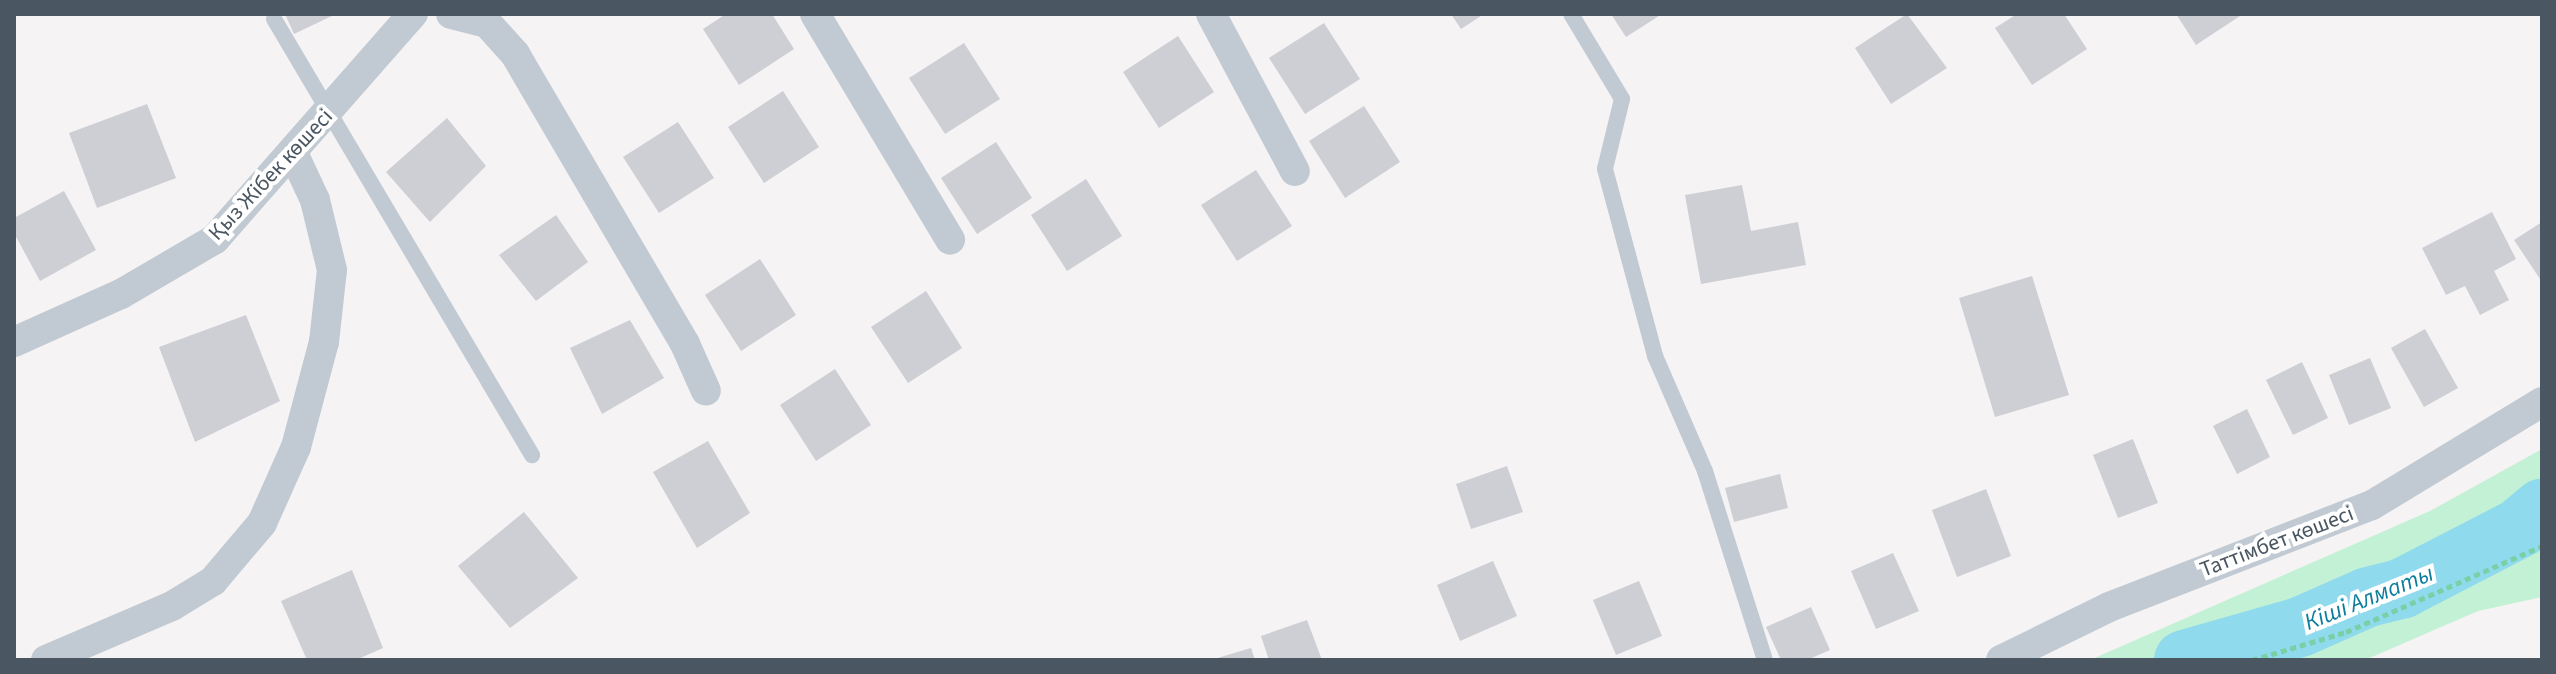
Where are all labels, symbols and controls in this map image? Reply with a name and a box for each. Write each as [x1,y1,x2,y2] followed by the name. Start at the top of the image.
[203,104,339,246] street label: Қыз Жібек көшесі
[2196,501,2358,583] street label: Таттімбет көшесі
[2300,559,2438,637] water label: Кіші Алматы

